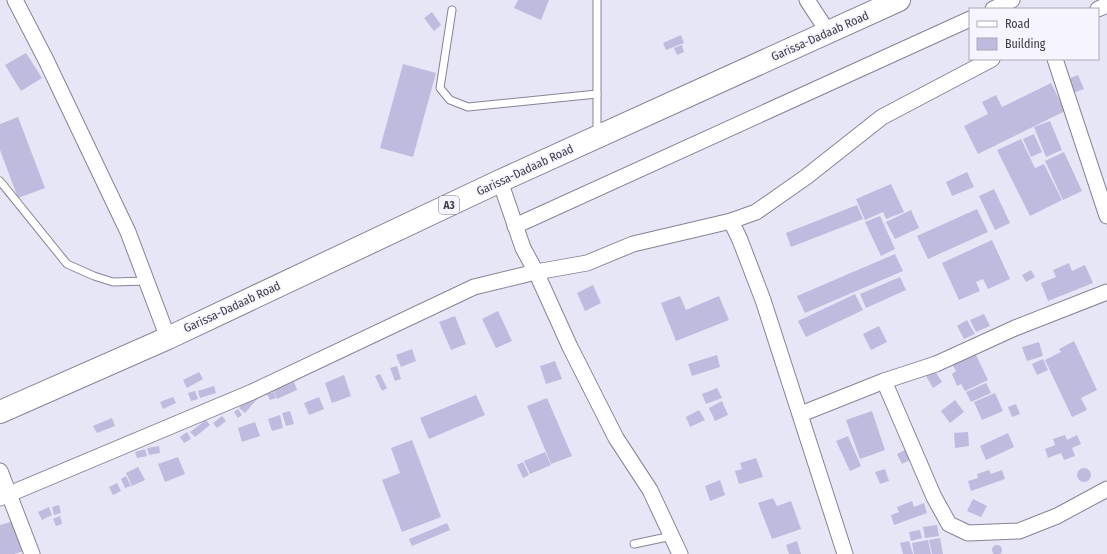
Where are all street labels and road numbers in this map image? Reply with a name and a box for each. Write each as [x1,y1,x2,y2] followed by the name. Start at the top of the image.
[769,8,871,64] street label: Garissa-Dadaab Road
[474,141,576,199] street label: Garissa-Dadaab Road
[439,196,459,214] road number: A3
[181,278,283,336] street label: Garissa-Dadaab Road

